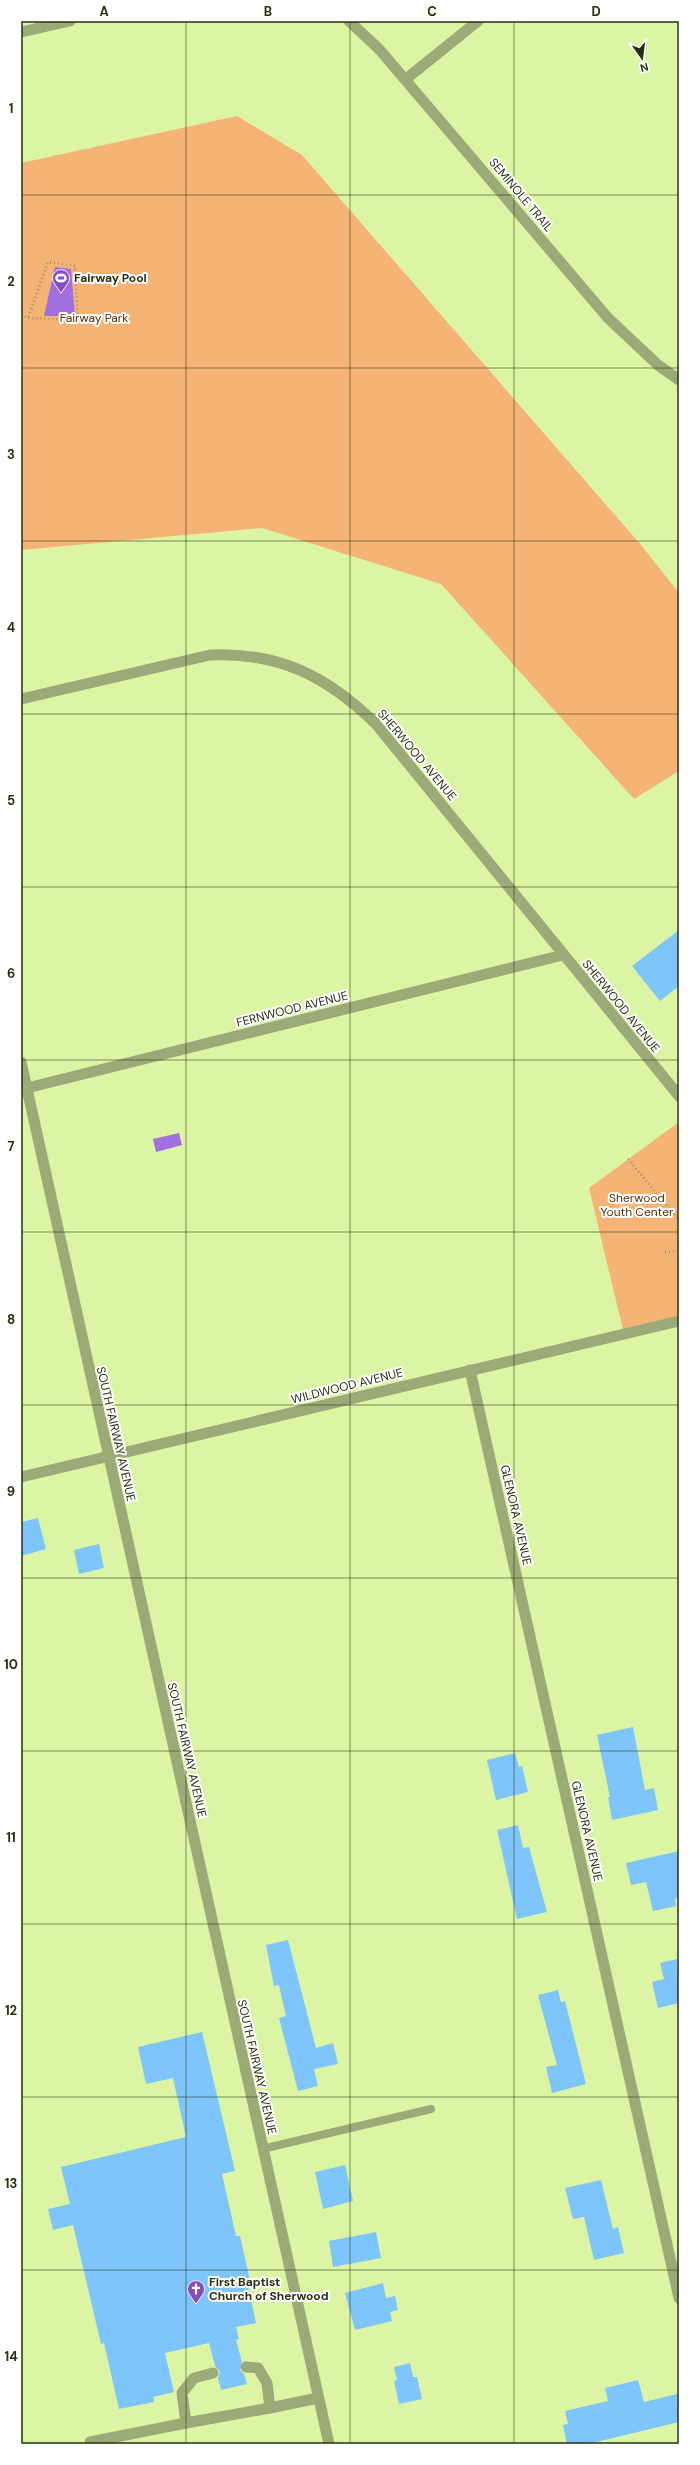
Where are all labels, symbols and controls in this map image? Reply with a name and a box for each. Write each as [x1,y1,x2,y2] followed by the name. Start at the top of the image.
[99,3,109,20] text: A
[264,3,272,20] text: B
[427,3,437,20] text: C
[591,3,601,20] text: D
[622,38,662,78] north arrow
[639,60,650,75] text: N
[9,100,13,117] text: 1
[485,155,557,235] street label: SEMINOLE TRAIL
[51,268,71,293] sports icon: Fairway Pool
[74,270,147,286] place label: Fairway Pool
[7,273,15,290] text: 2
[60,310,128,326] park label: Fairway Park
[7,446,15,463] text: 3
[7,619,15,636] text: 4
[374,706,460,804] street label: SHERWOOD AVENUE
[7,792,15,809] text: 5
[579,956,663,1056] street label: SHERWOOD AVENUE
[7,965,15,982] text: 6
[235,987,350,1031] street label: FERNWOOD AVENUE
[8,1138,15,1155] text: 7
[601,1190,674,1220] park label: Sherwood Youth Center
[7,1311,15,1328] text: 8
[289,1364,405,1408] street label: WILDWOOD AVENUE
[93,1365,139,1503] street label: SOUTH FAIRWAY AVENUE
[497,1463,535,1567] street label: GLENORA AVENUE
[7,1483,15,1500] text: 9
[4,1656,18,1673] text: 10
[164,1681,210,1819] street label: SOUTH FAIRWAY AVENUE
[568,1779,606,1883] street label: GLENORA AVENUE
[6,1829,16,1846] text: 11
[234,1998,280,2136] street label: SOUTH FAIRWAY AVENUE
[5,2002,17,2019] text: 12
[5,2175,17,2192] text: 13
[209,2274,329,2304] place label: First Baptist Church of Sherwood
[186,2279,206,2304] church icon: First Baptist Church of Sherwood
[4,2348,18,2365] text: 14

